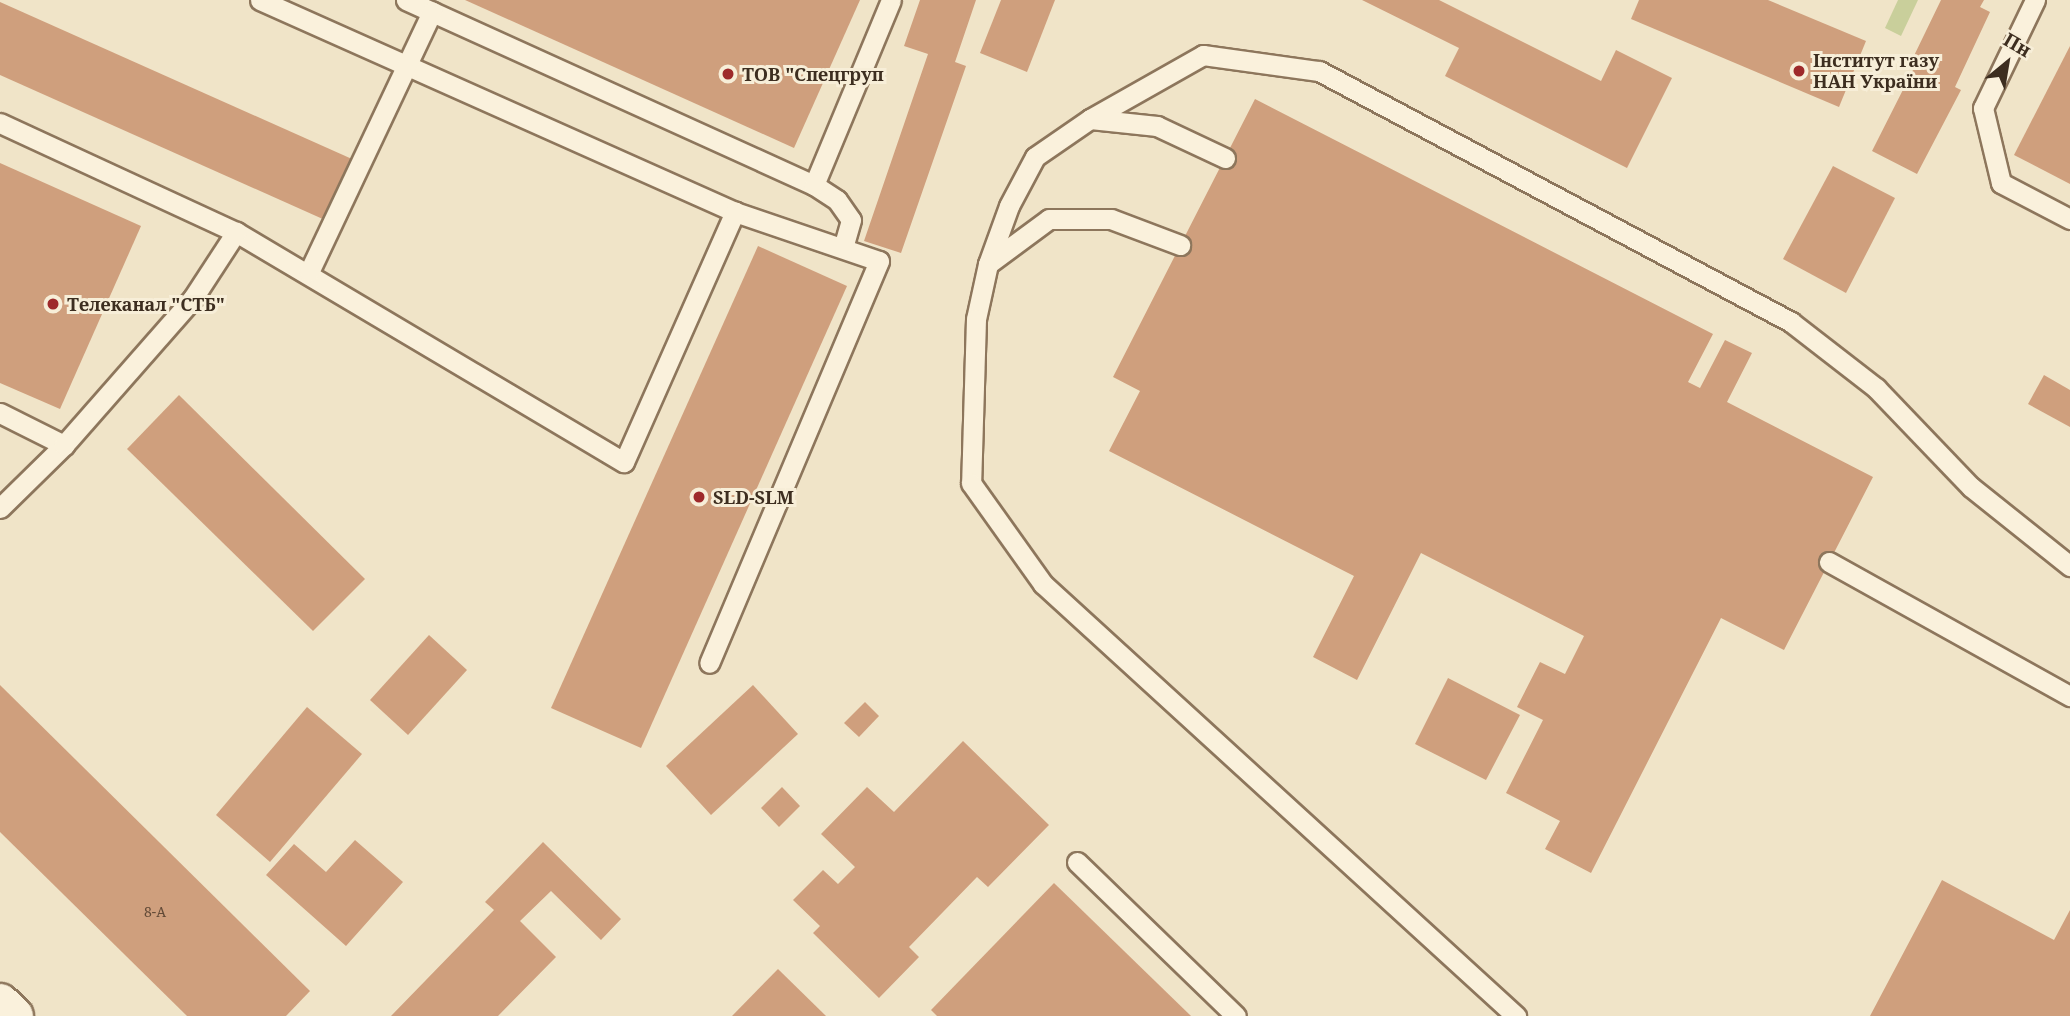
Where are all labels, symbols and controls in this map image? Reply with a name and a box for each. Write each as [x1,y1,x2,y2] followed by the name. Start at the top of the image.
[1999,27,2036,63] text: Пн
[1972,28,2042,98] north arrow
[1813,50,1939,92] place label: Інститут газу НАН України
[742,63,884,85] place label: ТОВ "Спецгруп
[1791,63,1807,79] marker: Інститут газу НАН України
[720,66,736,82] marker: ТОВ "Спецгруп
[67,293,225,315] place label: Телеканал "СТБ"
[45,296,61,312] marker: Телеканал "СТБ"
[713,486,794,508] place label: SLD-SLM
[691,489,707,505] marker: SLD-SLM
[144,904,166,920] house number: 8-А

